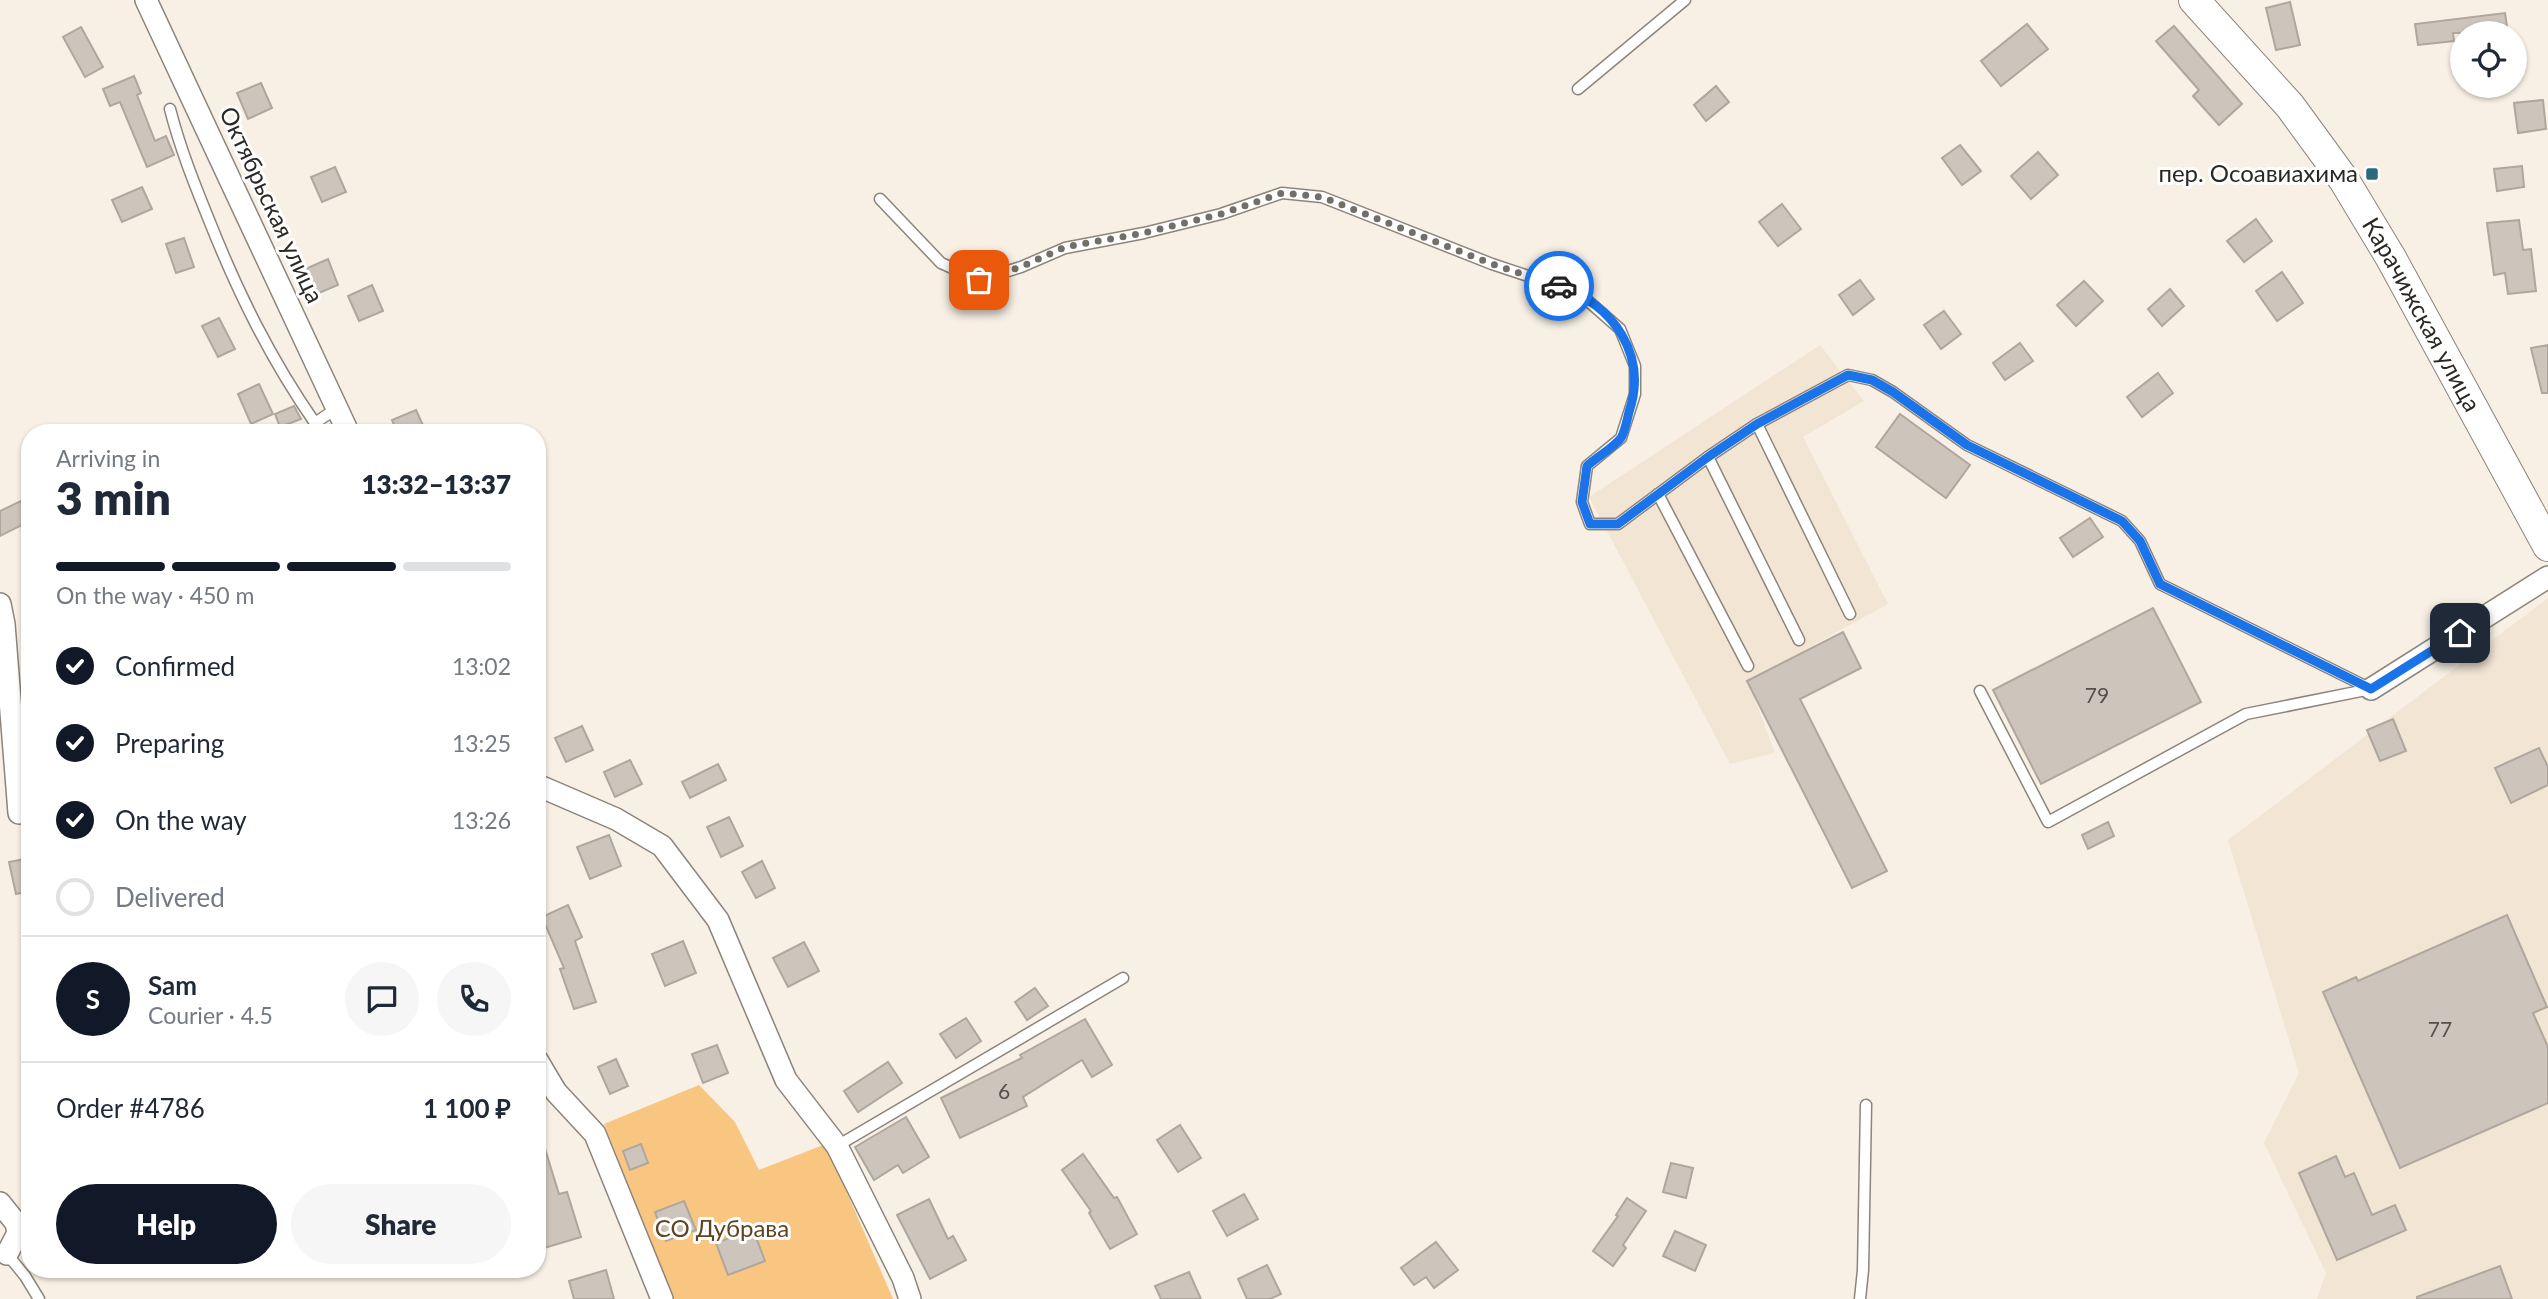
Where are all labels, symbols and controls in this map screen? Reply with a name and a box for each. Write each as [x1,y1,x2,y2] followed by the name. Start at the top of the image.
[2450,21,2527,98] map controls
[2450,21,2527,98] button: locate
[214,102,331,307] street label: Октябрьская улица
[2158,158,2358,187] place label: пер. Осоавиахима
[2364,166,2380,182] marker: пер. Осоавиахима
[2357,212,2488,416] street label: Карачижская улица
[949,250,1009,310] pin
[1524,251,1594,321] courier
[960,261,998,299] icon: bag
[1540,267,1578,305] icon: car
[56,444,160,472] text: Arriving in
[361,468,511,500] text: 13:32–13:37
[56,470,171,525] text: 3 min
[56,581,255,609] text: On the way · 450 m
[2430,603,2490,663] pin
[2441,614,2479,652] icon: home
[56,647,94,685] icon: check
[115,650,235,682] text: Confirmed
[452,652,511,680] text: 13:02
[2085,682,2109,707] house number: 79
[56,724,94,762] icon: check
[115,727,224,759] text: Preparing
[452,729,511,757] text: 13:25
[56,801,94,839] icon: check
[115,804,247,836] text: On the way
[452,806,511,834] text: 13:26
[115,881,225,913] text: Delivered
[345,962,419,1036] button: chat
[437,962,511,1036] button: phone
[148,969,197,1001] text: Sam
[86,983,100,1015] text: S
[148,1001,273,1029] text: Courier · 4.5
[2428,1016,2452,1041] house number: 77
[998,1078,1010,1103] house number: 6
[56,1092,205,1124] text: Order #4786
[423,1092,511,1124] text: 1 100 ₽
[56,1184,277,1264] button: Help
[291,1184,511,1264] button: Share
[655,1213,789,1242] park label: СО Дубрава

